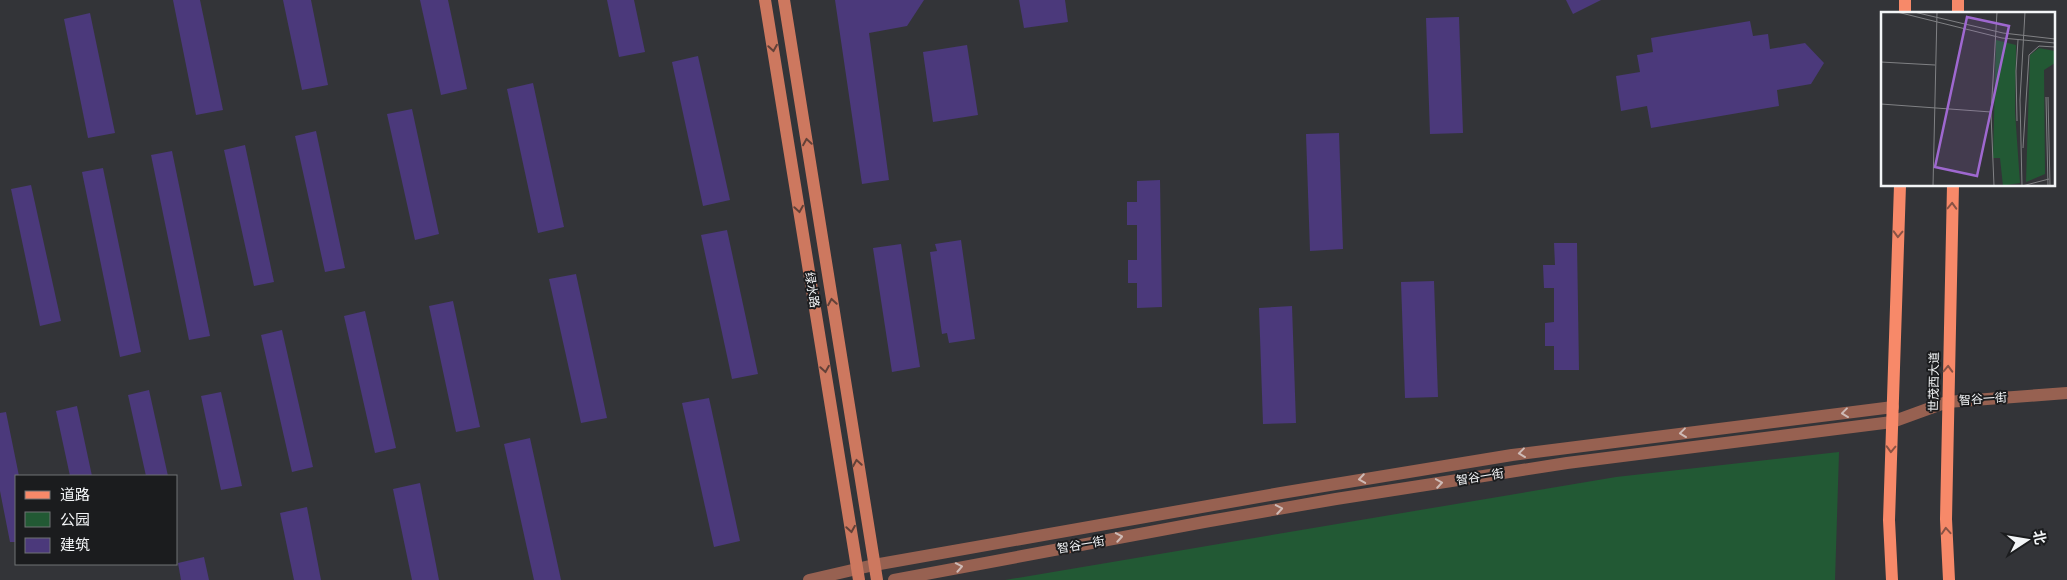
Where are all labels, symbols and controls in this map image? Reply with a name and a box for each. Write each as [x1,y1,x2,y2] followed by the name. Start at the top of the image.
[1881,12,2054,186] inset map
[767,44,777,52] one-way arrow
[802,137,812,146] one-way arrow
[1947,202,1957,210] one-way arrow
[793,204,803,213] one-way arrow
[1893,230,1903,238] one-way arrow
[803,271,822,309] street label: 绿水路
[827,298,838,306] one-way arrow
[1926,352,1941,412] street label: 世茂西大道
[819,365,829,373] one-way arrow
[1942,365,1953,373] one-way arrow
[1959,390,2007,407] street label: 智谷一街
[1840,407,1848,418] one-way arrow
[1679,427,1687,438] one-way arrow
[1886,445,1897,453] one-way arrow
[1518,447,1526,458] one-way arrow
[853,458,863,467] one-way arrow
[1455,466,1505,487] street label: 智谷一街
[1357,474,1366,484] one-way arrow
[15,475,178,565] legend
[1436,478,1444,489] one-way arrow
[60,486,90,503] text: 道路
[1275,504,1283,514] one-way arrow
[60,511,90,528] text: 公园
[2002,515,2052,565] north arrow
[845,525,855,534] one-way arrow
[1941,527,1952,535] one-way arrow
[2030,529,2049,546] text: 北
[1115,533,1123,543] one-way arrow
[1056,534,1106,555] street label: 智谷一街
[60,536,90,553] text: 建筑
[955,563,964,573] one-way arrow

